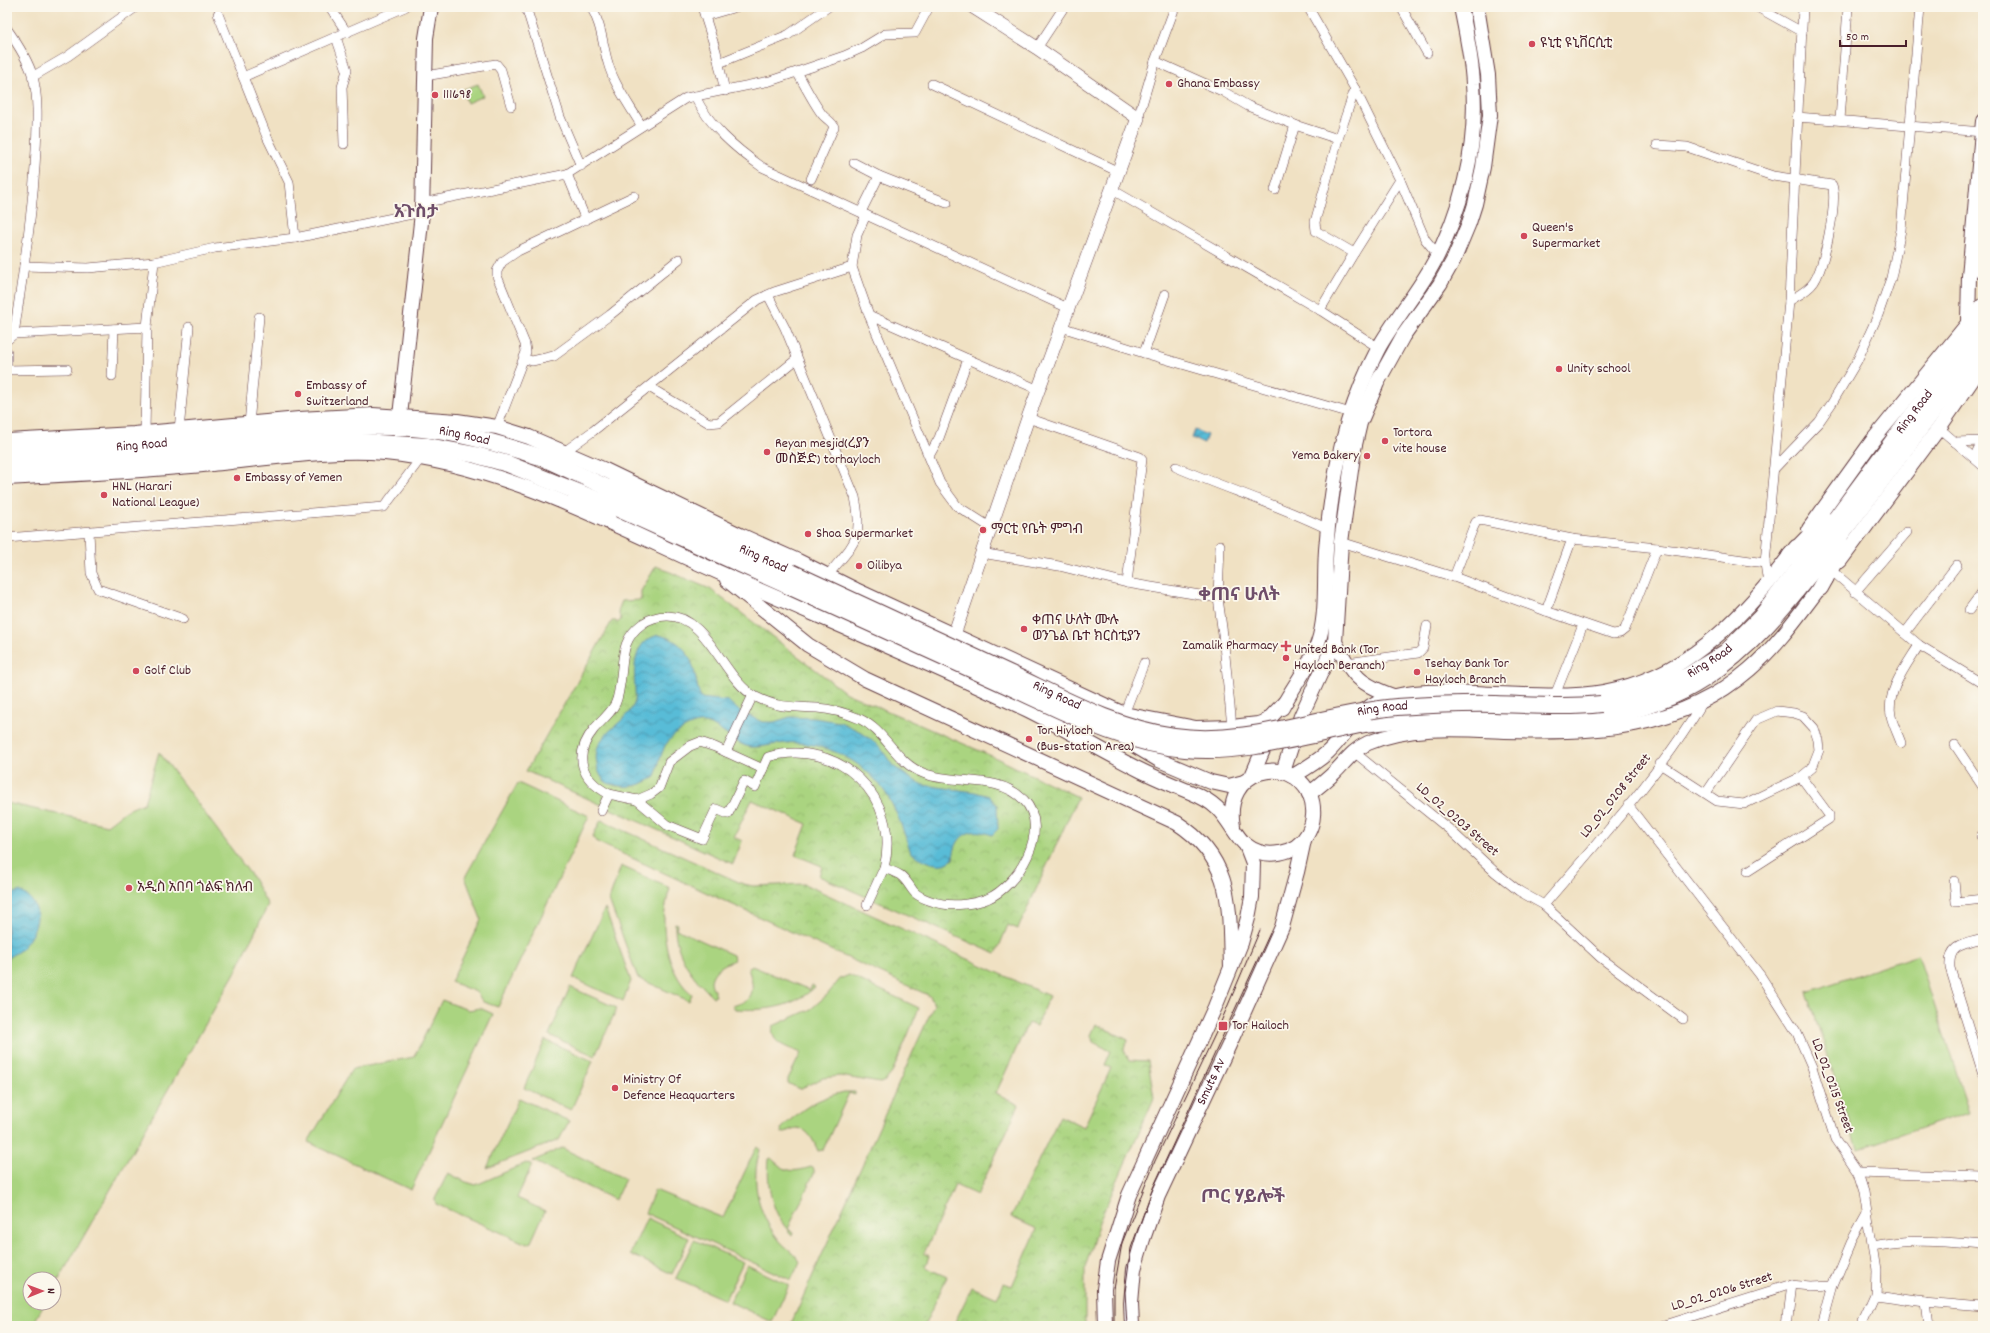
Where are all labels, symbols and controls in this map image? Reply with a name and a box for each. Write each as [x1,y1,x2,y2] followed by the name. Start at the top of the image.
[1840,22,1906,48] scale bar
[1846,29,1869,46] text: 50 m
[1540,34,1613,54] place label: ዩኒቲ ዩኒቨርሲቲ
[1527,39,1537,49] marker: ዩኒቲ ዩኒቨርሲቲ
[1177,74,1260,94] place label: Ghana Embassy
[1164,79,1174,89] marker: Ghana Embassy
[443,85,471,105] place label: 111698
[430,90,440,100] marker: 111698
[394,201,439,226] district label: አጉስታ
[1532,218,1600,254] place label: Queen's Supermarket
[1519,231,1529,241] marker: Queen's Supermarket
[1567,359,1631,379] place label: Unity school
[1554,364,1564,374] marker: Unity school
[306,376,369,412] place label: Embassy of Switzerland
[1891,386,1938,439] street label: Ring Road
[293,389,303,399] marker: Embassy of Switzerland
[437,421,492,451] street label: Ring Road
[1393,423,1447,459] place label: Tortora vite house
[115,433,168,458] street label: Ring Road
[775,434,880,470] place label: Reyan mesjid(ረያን መስጅድ) torhayloch
[1380,436,1390,446] marker: Tortora vite house
[1292,446,1359,466] place label: Yema Bakery
[762,447,772,457] marker: Reyan mesjid(ረያን መስጅድ) torhayloch
[1362,451,1372,461] marker: Yema Bakery
[245,468,342,488] place label: Embassy of Yemen
[232,473,242,483] marker: Embassy of Yemen
[112,477,200,513] place label: HNL (Harari National League)
[99,490,109,500] marker: HNL (Harari National League)
[991,520,1083,540] place label: ማርቲ የቤት ምግብ
[816,524,913,544] place label: Shoa Supermarket
[978,525,988,535] marker: ማርቲ የቤት ምግብ
[803,529,813,539] marker: Shoa Supermarket
[735,539,791,579] street label: Ring Road
[867,556,902,576] place label: Oilibya
[854,561,864,571] marker: Oilibya
[1198,584,1280,609] district label: ቀጠና ሁለት
[1032,611,1141,647] place label: ቀጠና ሁለት ሙሉ ወንጌል ቤተ ክርስቲያን
[1019,624,1029,634] marker: ቀጠና ሁለት ሙሉ ወንጌል ቤተ ክርስቲያን
[1182,636,1278,656] place label: Zamalik Pharmacy
[1294,640,1385,676] place label: United Bank (Tor Hayloch Beranch)
[1683,640,1738,684] street label: Ring Road
[1281,641,1291,651] marker: Zamalik Pharmacy
[1281,653,1291,663] marker: United Bank (Tor Hayloch Beranch)
[1425,654,1510,690] place label: Tsehay Bank Tor Hayloch Branch
[144,661,191,681] place label: Golf Club
[131,666,141,676] marker: Golf Club
[1412,667,1422,677] marker: Tsehay Bank Tor Hayloch Branch
[1029,676,1084,716] street label: Ring Road
[1355,696,1409,722] street label: Ring Road
[1037,721,1135,757] place label: Tor Hiyloch (Bus-station Area)
[1024,734,1034,744] marker: Tor Hiyloch (Bus-station Area)
[1576,749,1656,843] street label: LD_02_0208 Street
[1411,778,1503,862] street label: LD_02_0203 Street
[137,878,253,898] place label: አዲስ አበባ ጎልፍ ክለብ
[124,883,134,893] marker: አዲስ አበባ ጎልፍ ክለብ
[1232,1016,1289,1036] place label: Tor Hailoch
[1217,1020,1229,1032] marker: Tor Hailoch
[1806,1036,1858,1136] street label: LD_02_0215 Street
[1192,1055,1231,1109] street label: Smuts Av
[623,1070,735,1106] place label: Ministry Of Defence Heaquarters
[610,1083,620,1093] marker: Ministry Of Defence Heaquarters
[1201,1186,1286,1211] district label: ጦር ሃይሎች
[1669,1267,1775,1317] street label: LD_02_0206 Street
[22,1271,62,1311] north arrow
[42,1288,58,1294] text: N

